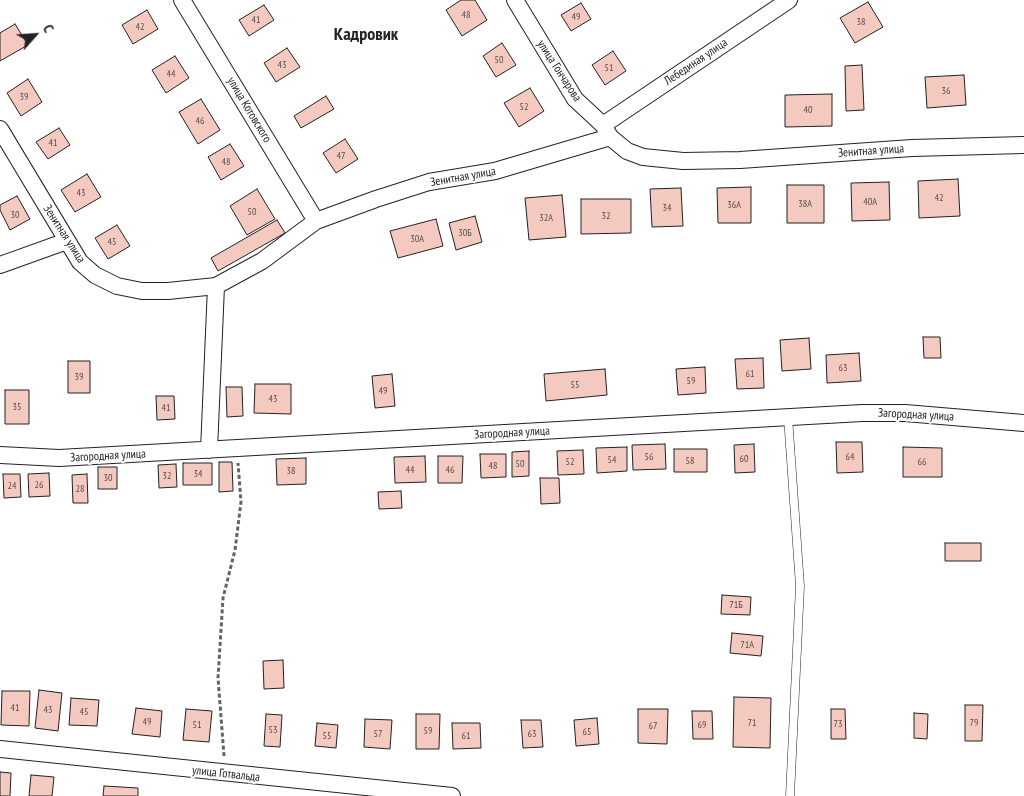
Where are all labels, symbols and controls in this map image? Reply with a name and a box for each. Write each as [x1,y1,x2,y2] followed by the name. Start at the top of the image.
[462,9,470,21] house number: 48
[10,10,60,60] north arrow
[572,11,580,23] house number: 49
[252,14,260,26] house number: 41
[857,16,865,28] house number: 38
[136,21,144,33] house number: 42
[39,22,58,35] text: С
[334,24,398,46] district label: Кадровик
[662,36,730,88] street label: Лебединая улица
[534,38,584,104] street label: улица Гончарова
[495,54,503,66] house number: 50
[278,59,286,71] house number: 43
[605,62,613,74] house number: 51
[167,68,175,80] house number: 44
[224,75,274,145] street label: улица Котовского
[942,85,950,97] house number: 36
[20,91,28,103] house number: 39
[520,101,528,113] house number: 52
[804,104,812,116] house number: 40
[196,115,204,127] house number: 46
[49,137,57,149] house number: 41
[837,142,905,160] street label: Зенитная улица
[337,150,345,162] house number: 47
[222,156,230,168] house number: 48
[429,164,497,190] street label: Зенитная улица
[77,187,85,199] house number: 43
[935,192,943,204] house number: 42
[863,196,877,208] house number: 40А
[798,198,812,210] house number: 38А
[727,199,741,211] house number: 36А
[40,202,88,266] street label: Зенитная улица
[663,202,671,214] house number: 34
[248,206,256,218] house number: 50
[11,209,19,221] house number: 30
[602,210,610,222] house number: 32
[539,212,553,224] house number: 32А
[458,227,472,239] house number: 30Б
[410,233,424,245] house number: 30А
[108,236,116,248] house number: 45
[839,362,847,374] house number: 63
[746,368,754,380] house number: 61
[75,371,83,383] house number: 39
[687,375,695,387] house number: 59
[571,379,579,391] house number: 55
[379,385,387,397] house number: 49
[269,393,277,405] house number: 43
[13,401,21,413] house number: 35
[162,402,170,414] house number: 41
[878,406,954,424] street label: Загородная улица
[474,424,550,442] street label: Загородная улица
[70,447,146,465] street label: Загородная улица
[645,451,653,463] house number: 56
[846,451,854,463] house number: 64
[740,453,748,465] house number: 60
[608,454,616,466] house number: 54
[686,455,694,467] house number: 58
[566,456,574,468] house number: 52
[918,456,926,468] house number: 66
[516,458,524,470] house number: 50
[489,460,497,472] house number: 48
[406,464,414,476] house number: 44
[446,464,454,476] house number: 46
[287,465,295,477] house number: 38
[194,468,202,480] house number: 34
[163,470,171,482] house number: 32
[104,472,112,484] house number: 30
[35,479,43,491] house number: 26
[8,480,16,492] house number: 24
[76,483,84,495] house number: 28
[729,599,743,611] house number: 71Б
[740,639,754,651] house number: 71А
[11,702,19,714] house number: 41
[44,704,52,716] house number: 43
[80,706,88,718] house number: 45
[143,716,151,728] house number: 49
[748,717,756,729] house number: 71
[970,717,978,729] house number: 79
[834,718,842,730] house number: 73
[193,719,201,731] house number: 51
[698,719,706,731] house number: 69
[649,720,657,732] house number: 67
[269,724,277,736] house number: 53
[424,725,432,737] house number: 59
[583,726,591,738] house number: 65
[374,728,382,740] house number: 57
[528,728,536,740] house number: 63
[323,730,331,742] house number: 55
[462,730,470,742] house number: 61
[191,763,261,785] street label: улица Готвальда

